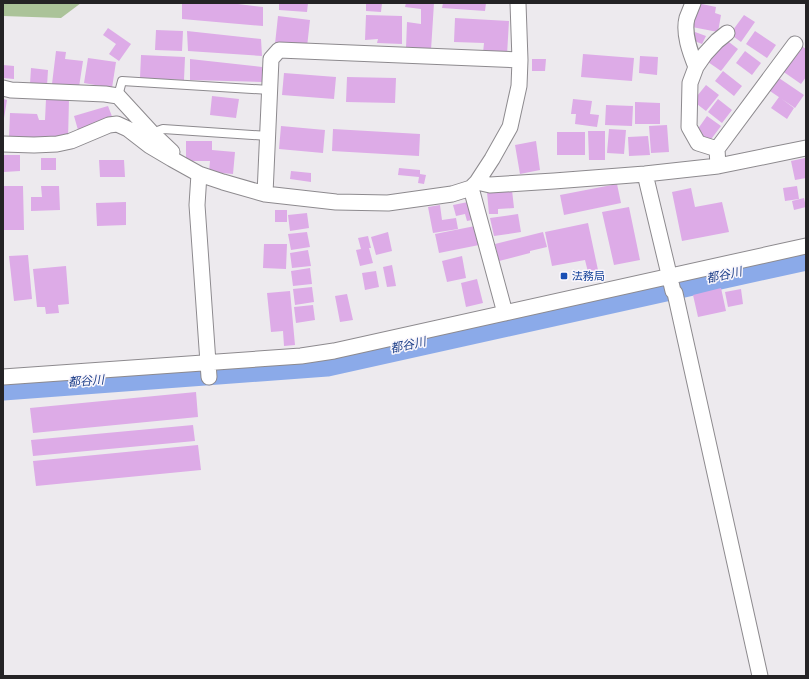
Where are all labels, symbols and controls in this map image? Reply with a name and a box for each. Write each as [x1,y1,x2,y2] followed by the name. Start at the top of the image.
[705,263,745,287] water label: 都谷川
[572,269,605,284] place label: 法務局
[559,271,569,281] marker: 法務局
[389,333,429,357] water label: 都谷川
[67,372,107,390] water label: 都谷川

